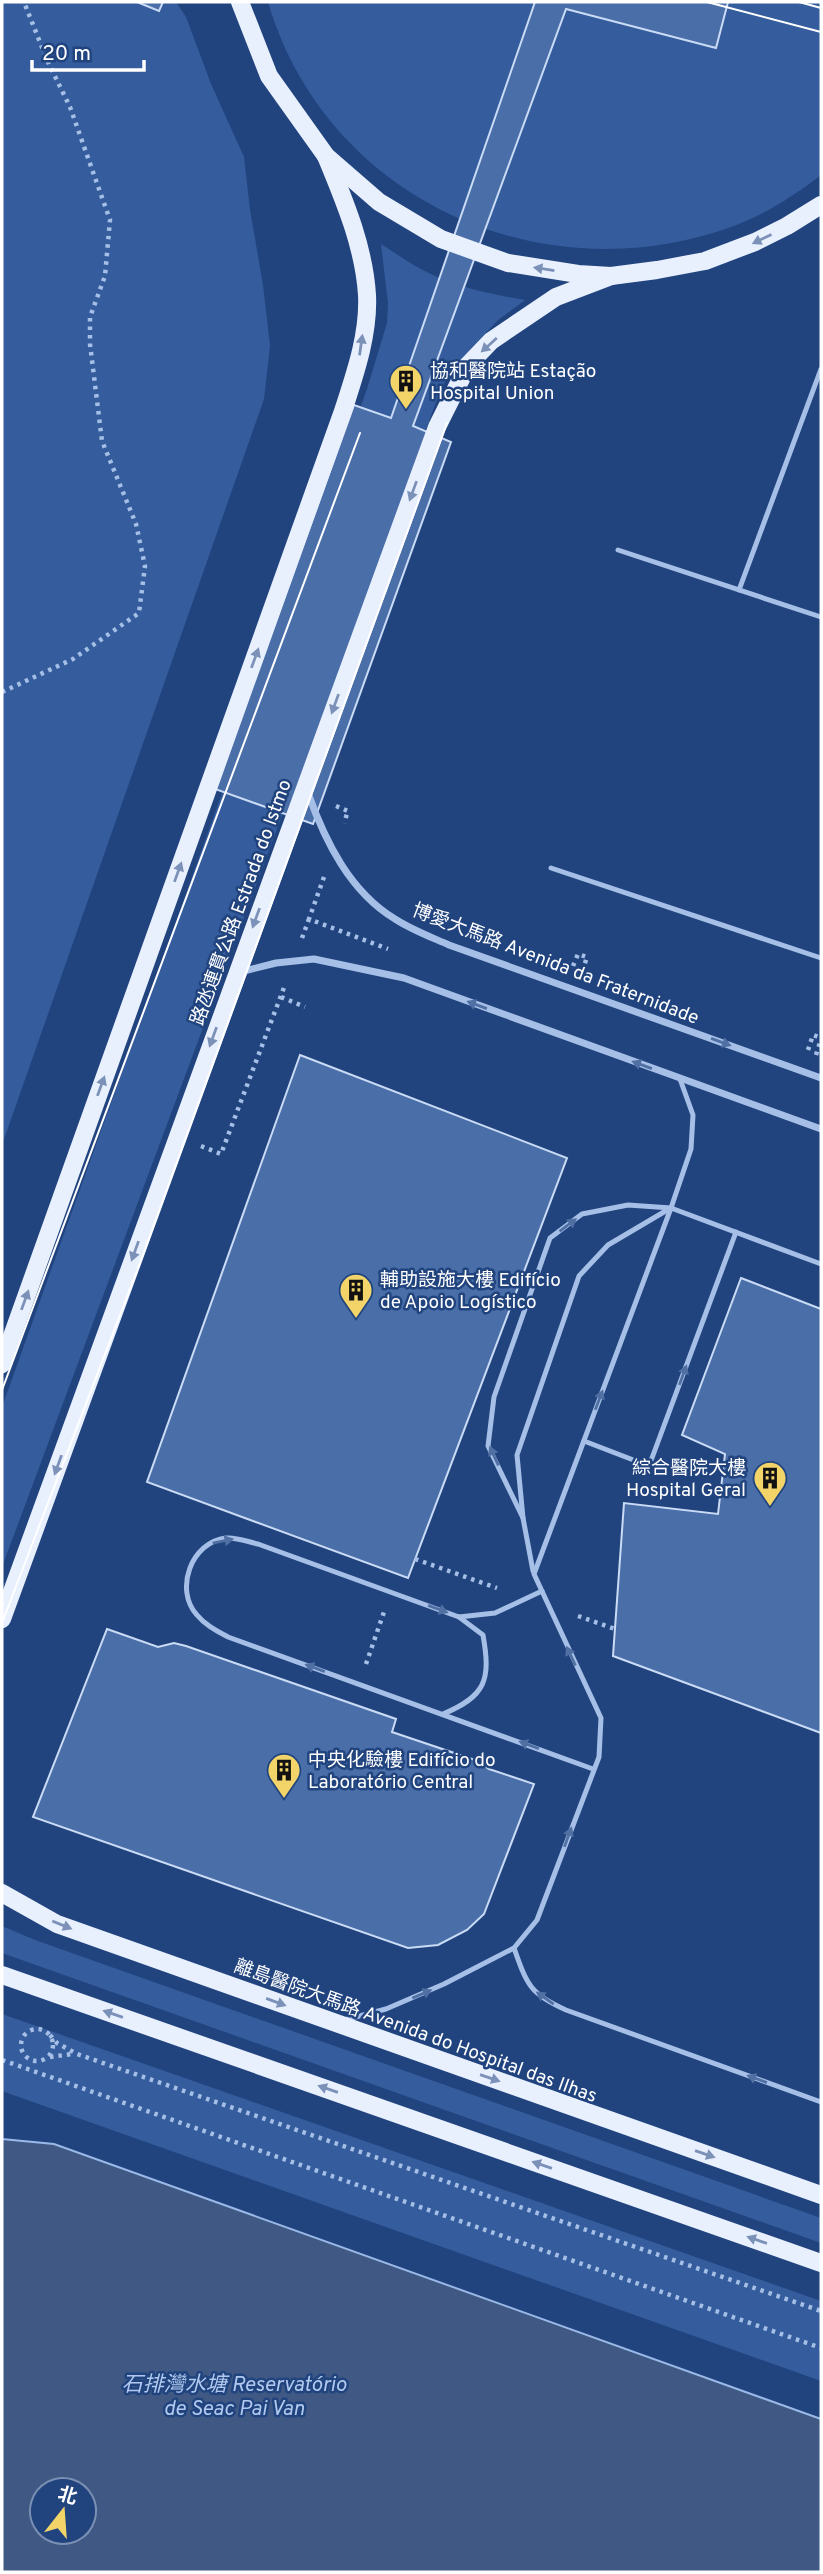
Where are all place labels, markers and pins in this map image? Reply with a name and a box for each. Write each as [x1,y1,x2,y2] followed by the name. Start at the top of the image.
[430,360,596,406] place label: 協和醫院站 Estação Hospital Union
[387,362,425,411] building icon: 協和醫院站 Estação Hospital Union
[380,1269,561,1315] place label: 輔助設施大樓 Edifício de Apoio Logístico
[337,1271,375,1320] building icon: 輔助設施大樓 Edifício de Apoio Logístico
[626,1457,746,1503] place label: 綜合醫院大樓 Hospital Geral
[751,1459,789,1508] building icon: 綜合醫院大樓 Hospital Geral
[308,1749,496,1795] place label: 中央化驗樓 Edifício do Laboratório Central
[265,1751,303,1800] building icon: 中央化驗樓 Edifício do Laboratório Central

